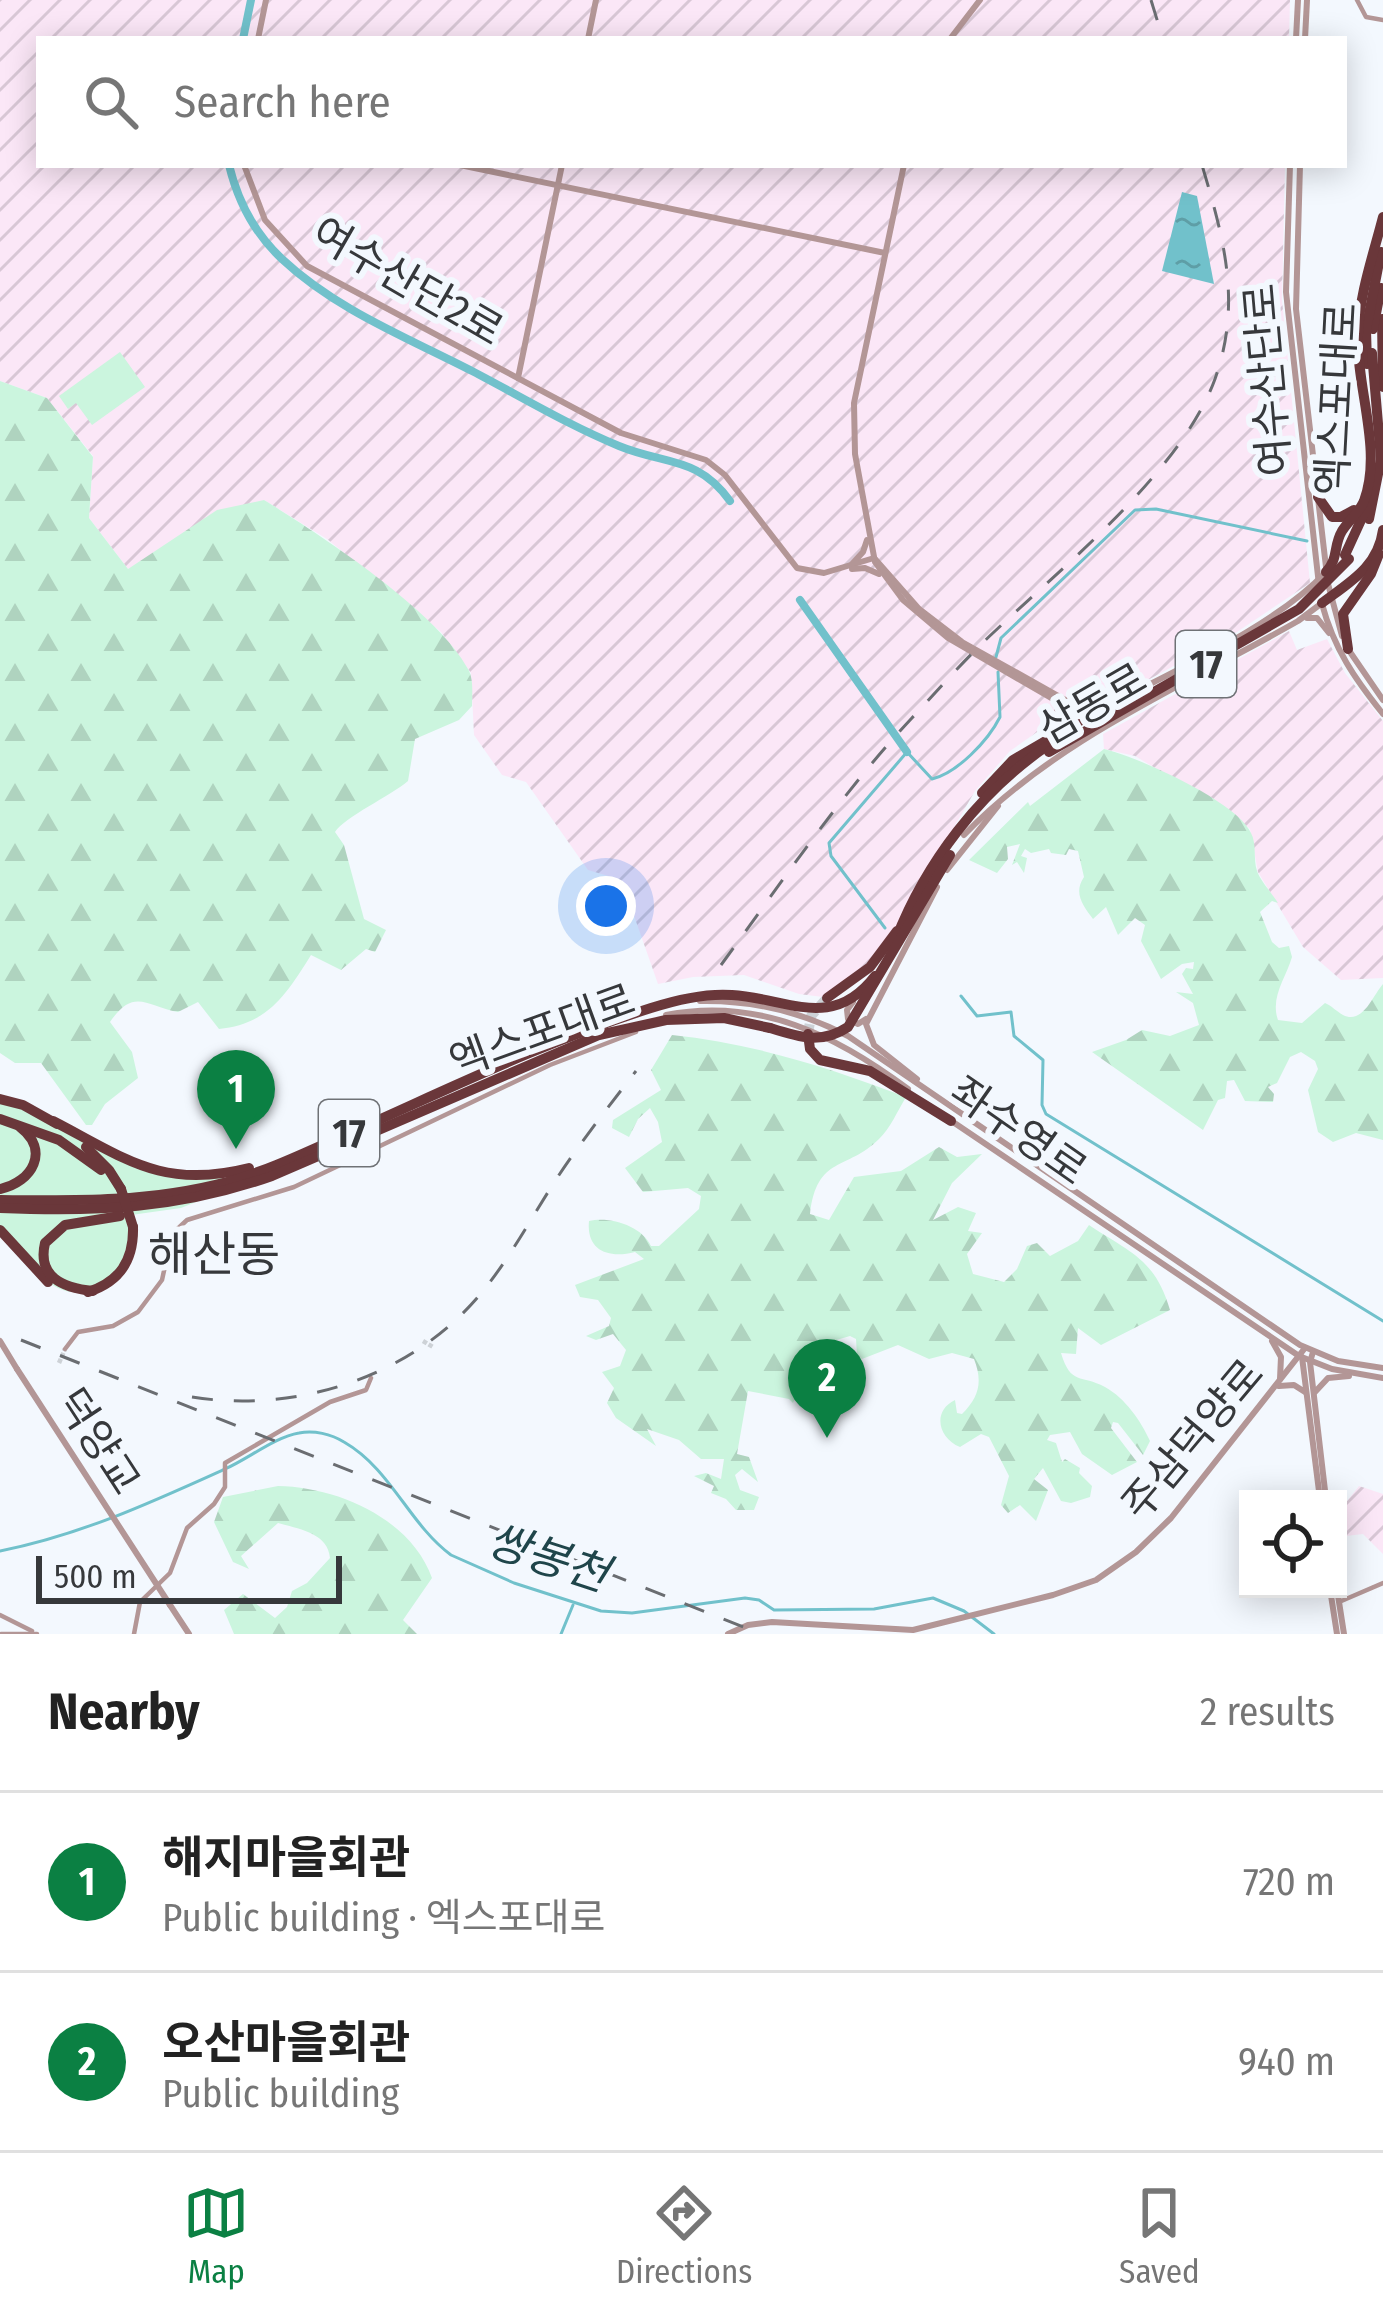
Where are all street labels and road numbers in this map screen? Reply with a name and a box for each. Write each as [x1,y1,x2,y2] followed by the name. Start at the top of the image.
[303,207,512,356] street label: 여수산단2로
[1235,281,1301,478] street label: 여수산단로
[1307,301,1367,497] street label: 엑스포대로
[1176,631,1236,697] road number: 17
[1030,653,1155,754] street label: 삼동로
[443,974,642,1087] street label: 엑스포대로
[941,1066,1096,1196] street label: 좌수영로
[319,1100,379,1166] road number: 17
[1112,1350,1274,1530] street label: 주삼덕양로
[46,1379,151,1504] street label: 덕양교

